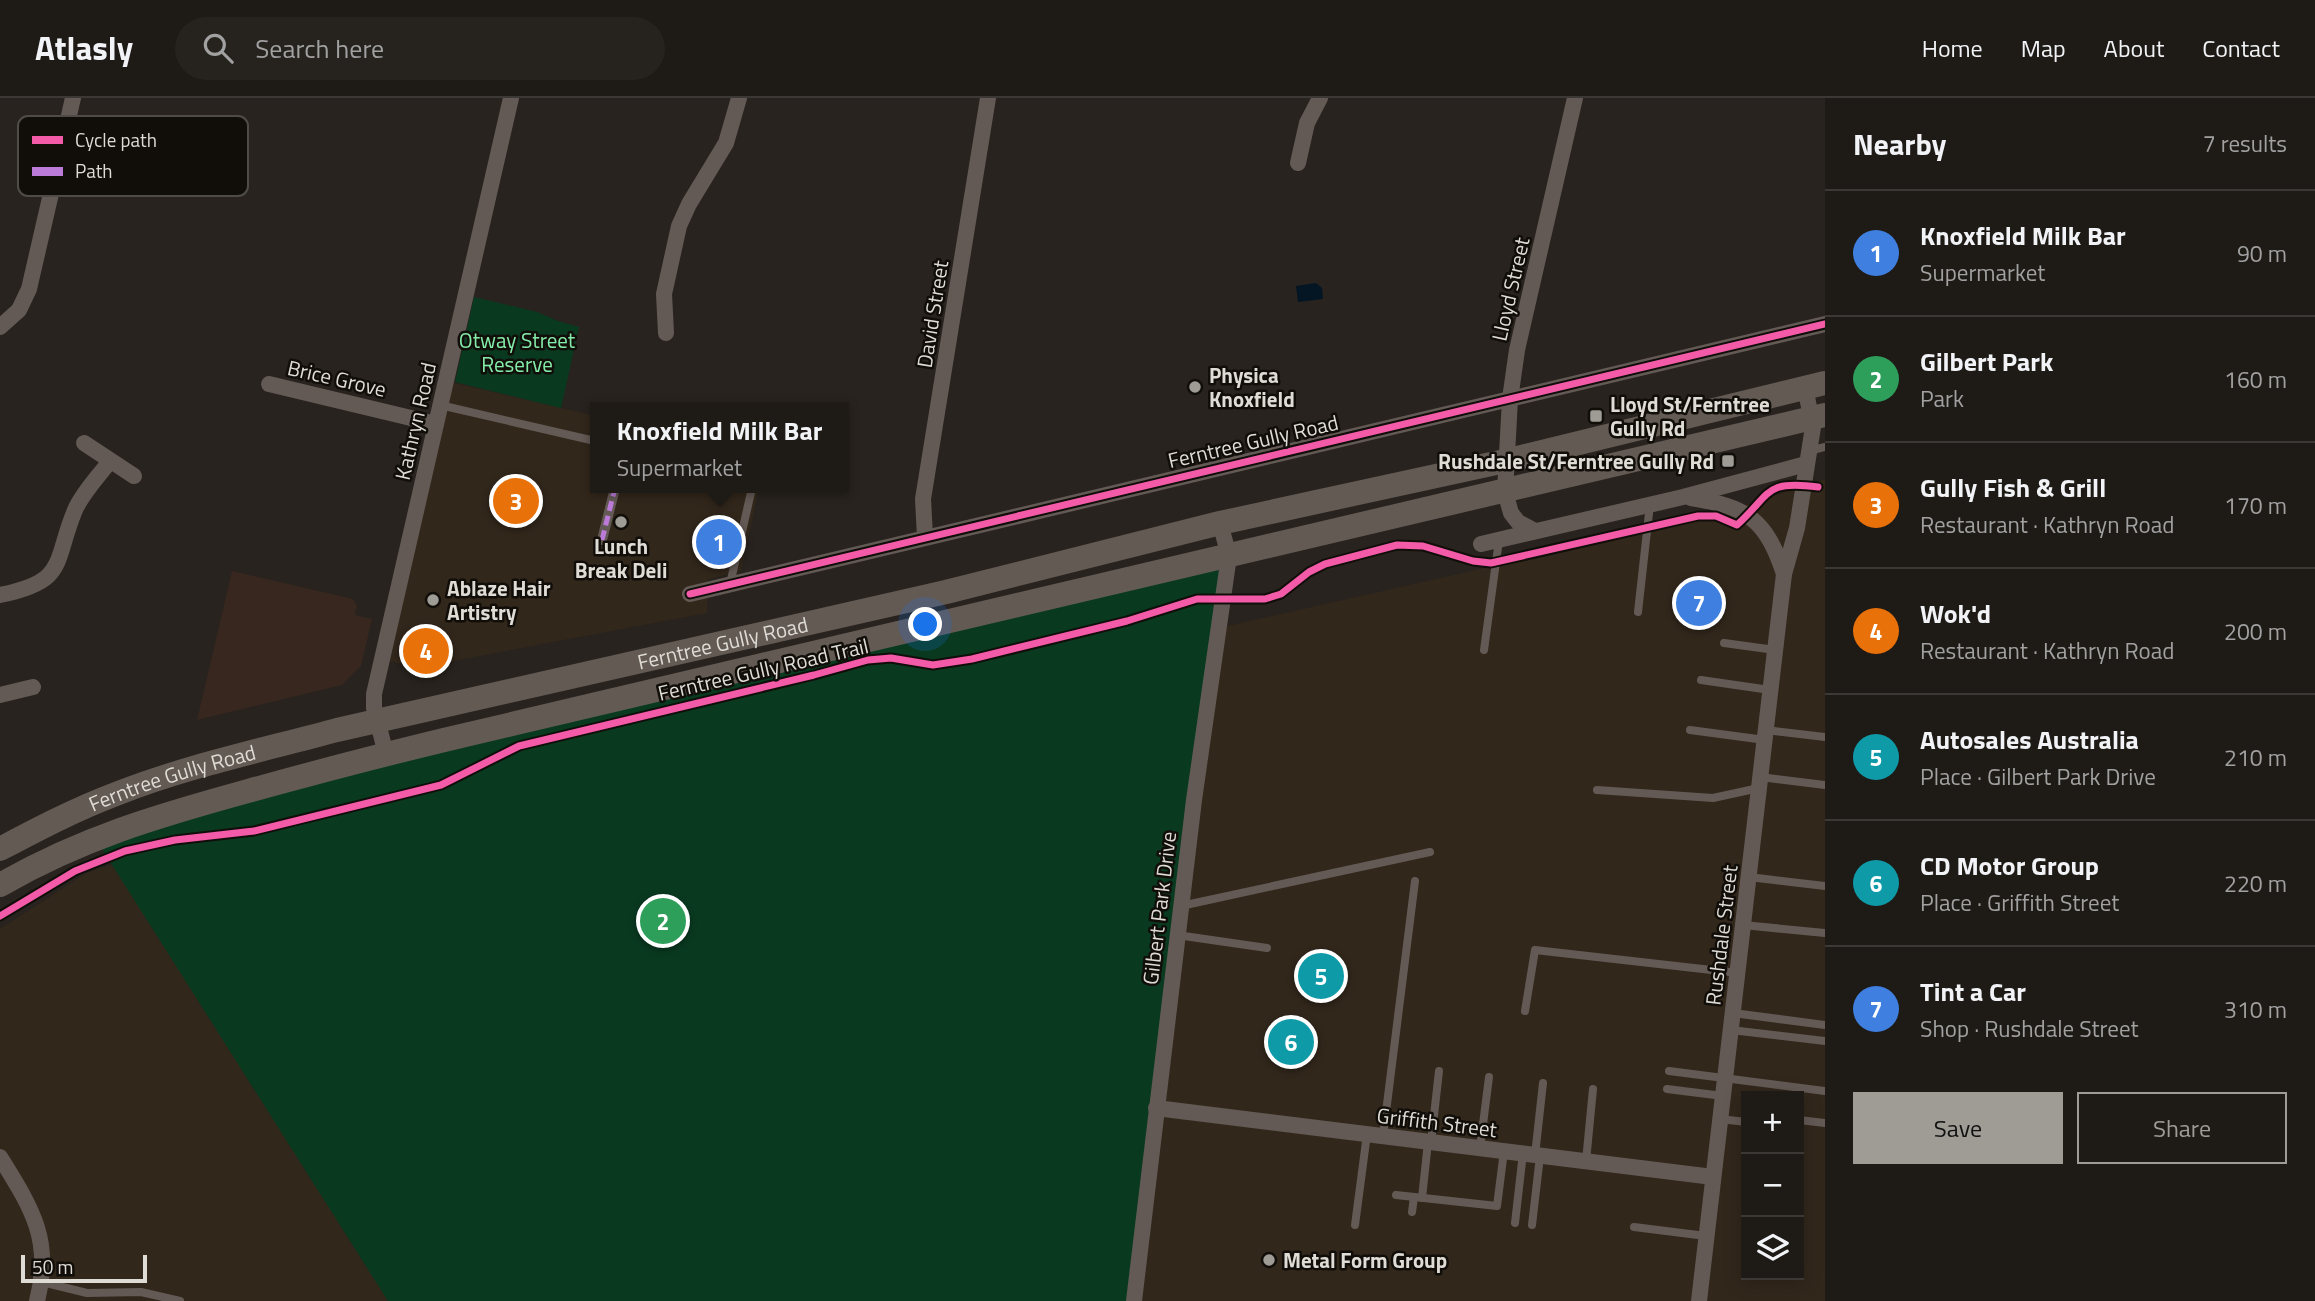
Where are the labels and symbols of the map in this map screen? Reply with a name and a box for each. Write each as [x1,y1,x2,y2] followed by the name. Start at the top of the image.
[18,116,248,196] legend
[75,125,157,154] text: Cycle path
[75,156,113,185] text: Path
[1483,233,1538,344] street label: Lloyd Street
[908,257,956,370] street label: David Street
[459,324,576,380] park label: Otway Street Reserve
[284,351,390,405] street label: Brice Grove
[386,359,444,483] street label: Kathryn Road
[1209,359,1295,415] place label: Physica Knoxfield
[1187,379,1203,395] marker: Physica Knoxfield
[1610,388,1770,444] place label: Lloyd St/Ferntree Gully Rd
[1165,406,1341,476] street label: Ferntree Gully Road
[1588,408,1604,424] marker: Lloyd St/Ferntree Gully Rd
[1438,445,1714,477] place label: Rushdale St/Ferntree Gully Rd
[1720,453,1736,469] marker: Rushdale St/Ferntree Gully Rd
[493,475,539,527] pin: 3
[613,514,629,530] marker: Lunch Break Deli
[696,516,742,568] pin: 1
[575,530,667,586] place label: Lunch Break Deli
[447,572,551,628] place label: Ablaze Hair Artistry
[1676,577,1722,629] pin: 7
[425,592,441,608] marker: Ablaze Hair Artistry
[908,607,942,641] your location
[634,608,811,677] street label: Ferntree Gully Road
[403,625,449,677] pin: 4
[655,629,871,709] street label: Ferntree Gully Road Trail
[83,736,259,819] street label: Ferntree Gully Road
[1134,830,1184,986] street label: Gilbert Park Drive
[1697,863,1746,1007] street label: Rushdale Street
[640,895,686,947] pin: 2
[1298,950,1344,1002] pin: 5
[1268,1016,1314,1068] pin: 6
[1375,1099,1499,1145] street label: Griffith Street
[1283,1244,1447,1276] place label: Metal Form Group
[21,1252,147,1284] scale bar
[1261,1252,1277,1268] marker: Metal Form Group

